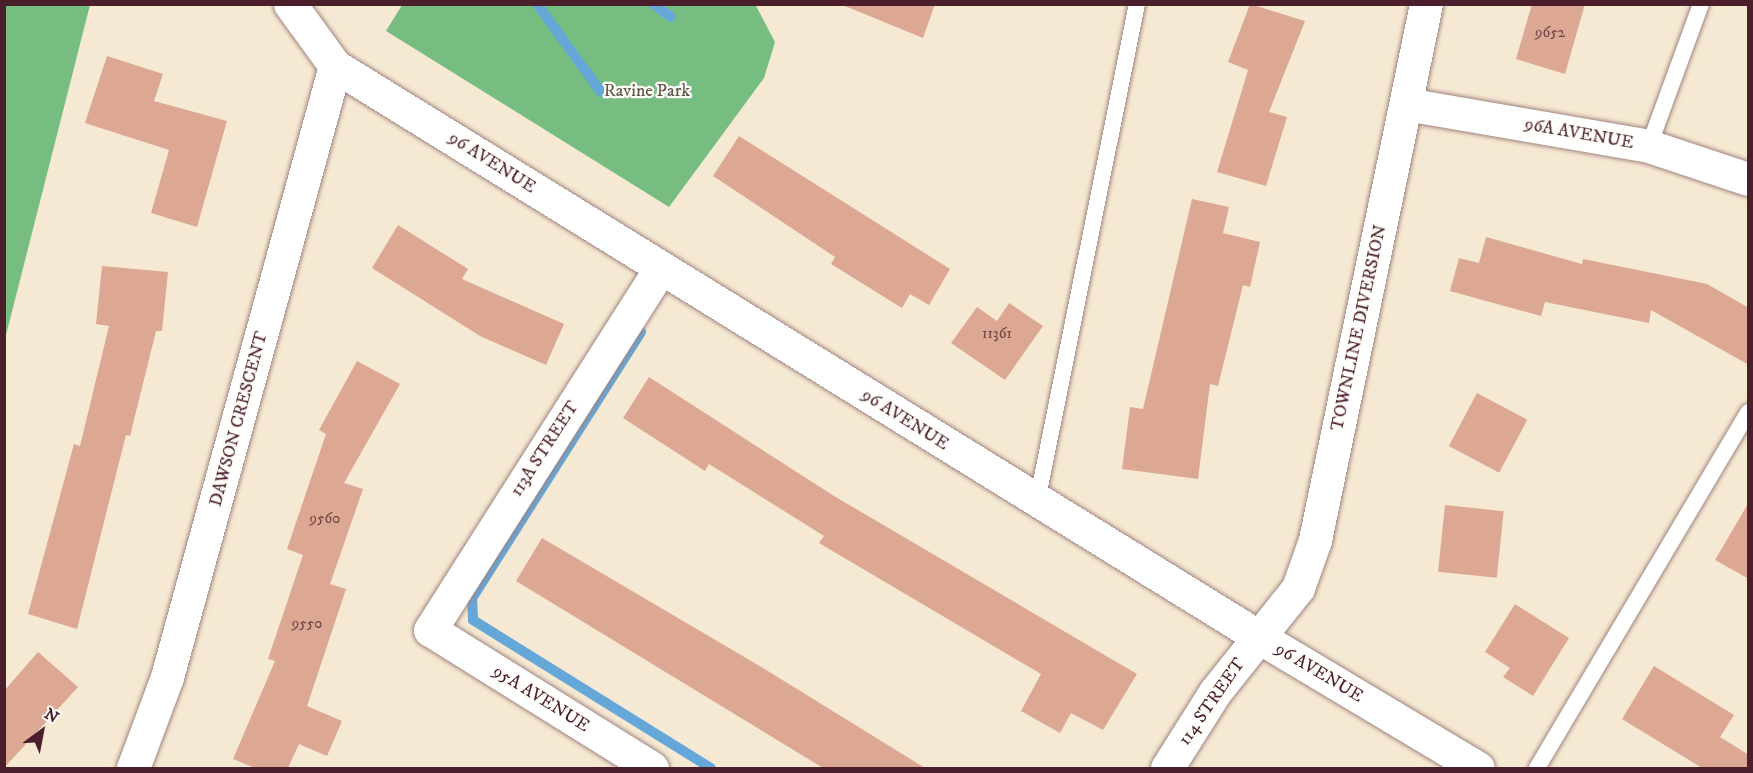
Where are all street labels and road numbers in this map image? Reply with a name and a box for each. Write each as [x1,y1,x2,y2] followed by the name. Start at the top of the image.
[1523,114,1635,154] street label: 96A AVENUE
[444,128,540,198] street label: 96 AVENUE
[1327,223,1391,433] street label: TOWNLINE DIVERSION
[205,329,273,509] street label: DAWSON CRESCENT
[857,385,953,455] street label: 96 AVENUE
[506,397,584,501] street label: 113A STREET
[1271,638,1367,708] street label: 96 AVENUE
[1174,654,1250,750] street label: 114 STREET
[489,661,593,737] street label: 95A AVENUE

